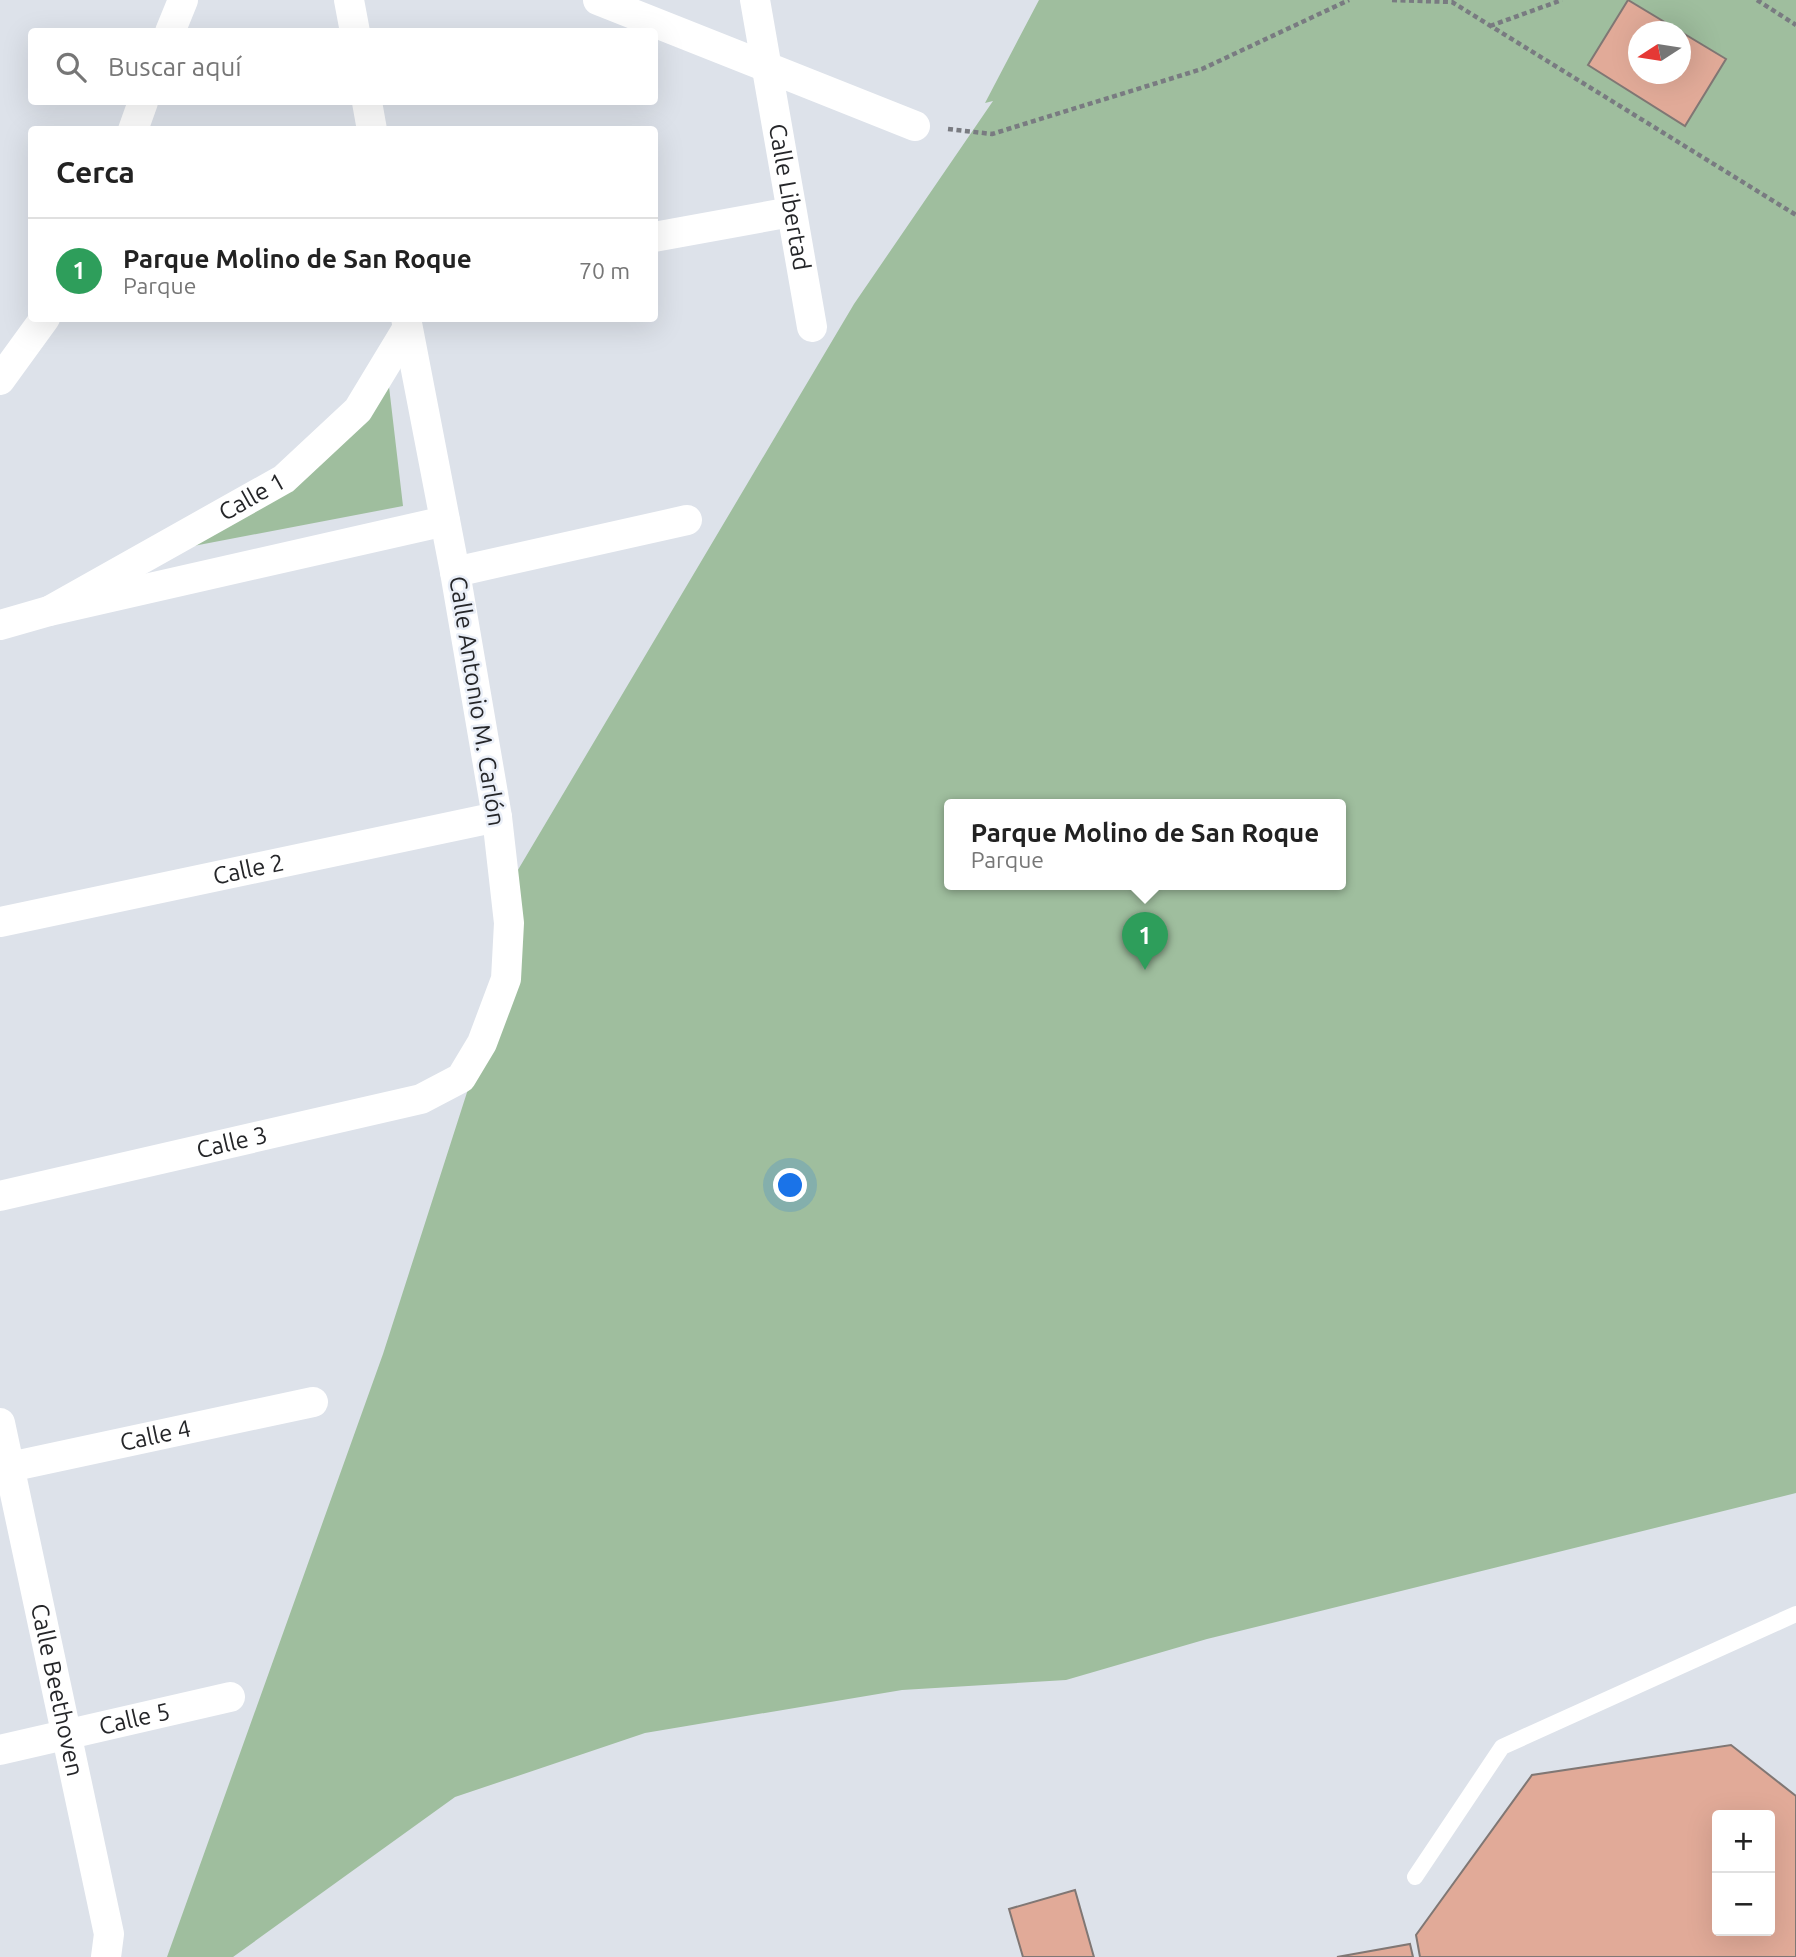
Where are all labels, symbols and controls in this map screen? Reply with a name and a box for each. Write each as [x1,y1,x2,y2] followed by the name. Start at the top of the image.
[1628,21,1691,84] north arrow
[28,28,658,105] search box
[52,48,90,86] icon: search
[108,52,242,81] text: Buscar aquí
[764,121,816,273] street label: Calle Libertad
[56,155,135,189] text: Cerca
[123,244,472,273] text: Parque Molino de San Roque
[73,258,85,283] text: 1
[579,258,630,283] text: 70 m
[123,273,196,298] text: Parque
[214,467,290,526] street label: Calle 1
[444,574,511,828] street label: Calle Antonio M. Carlón
[944,799,1346,890] popup
[971,818,1319,847] text: Parque Molino de San Roque
[971,847,1044,872] text: Parque
[210,848,286,890] street label: Calle 2
[1122,912,1168,970] pin: 1
[194,1121,270,1163] street label: Calle 3
[773,1168,807,1202] your location
[117,1414,193,1456] street label: Calle 4
[26,1601,89,1779] street label: Calle Beethoven
[96,1697,172,1740] street label: Calle 5
[1712,1810,1775,1936] map controls
[1712,1810,1775,1873] button: +
[1712,1873,1775,1936] button: −

